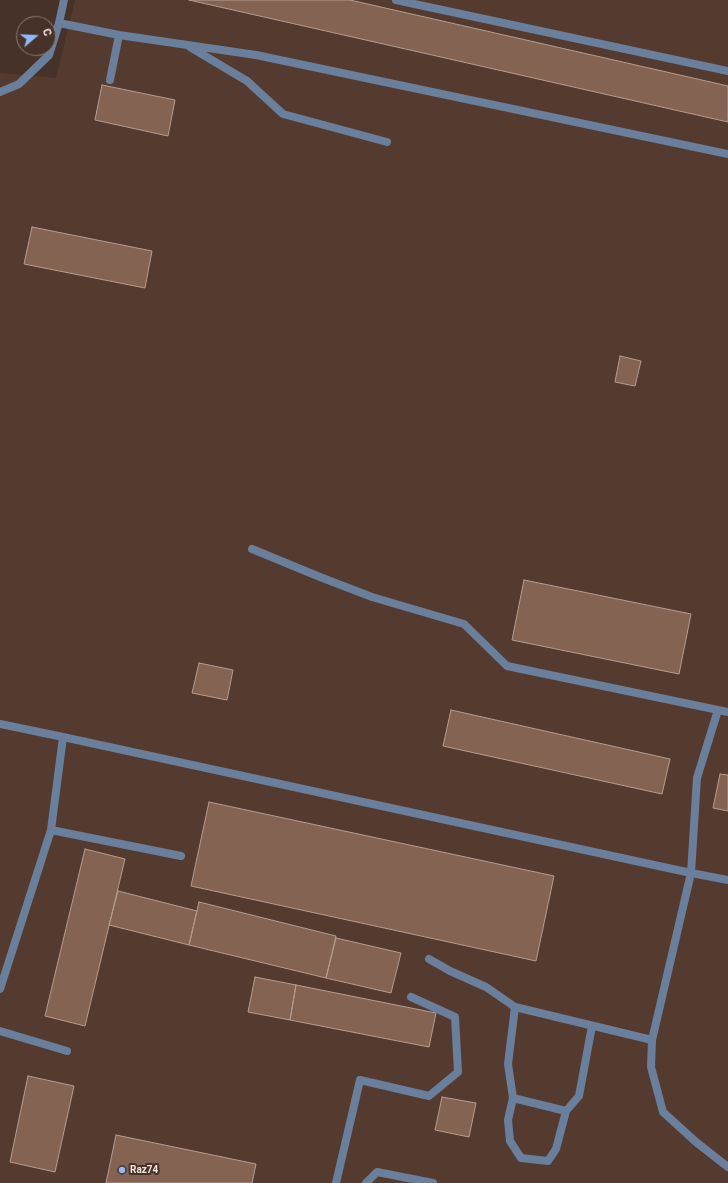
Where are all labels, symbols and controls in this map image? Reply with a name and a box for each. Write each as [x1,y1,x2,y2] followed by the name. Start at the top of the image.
[16,16,56,56] north arrow
[40,27,54,38] text: С
[130,1164,158,1176] place label: Raz74
[117,1165,127,1175] marker: Raz74

